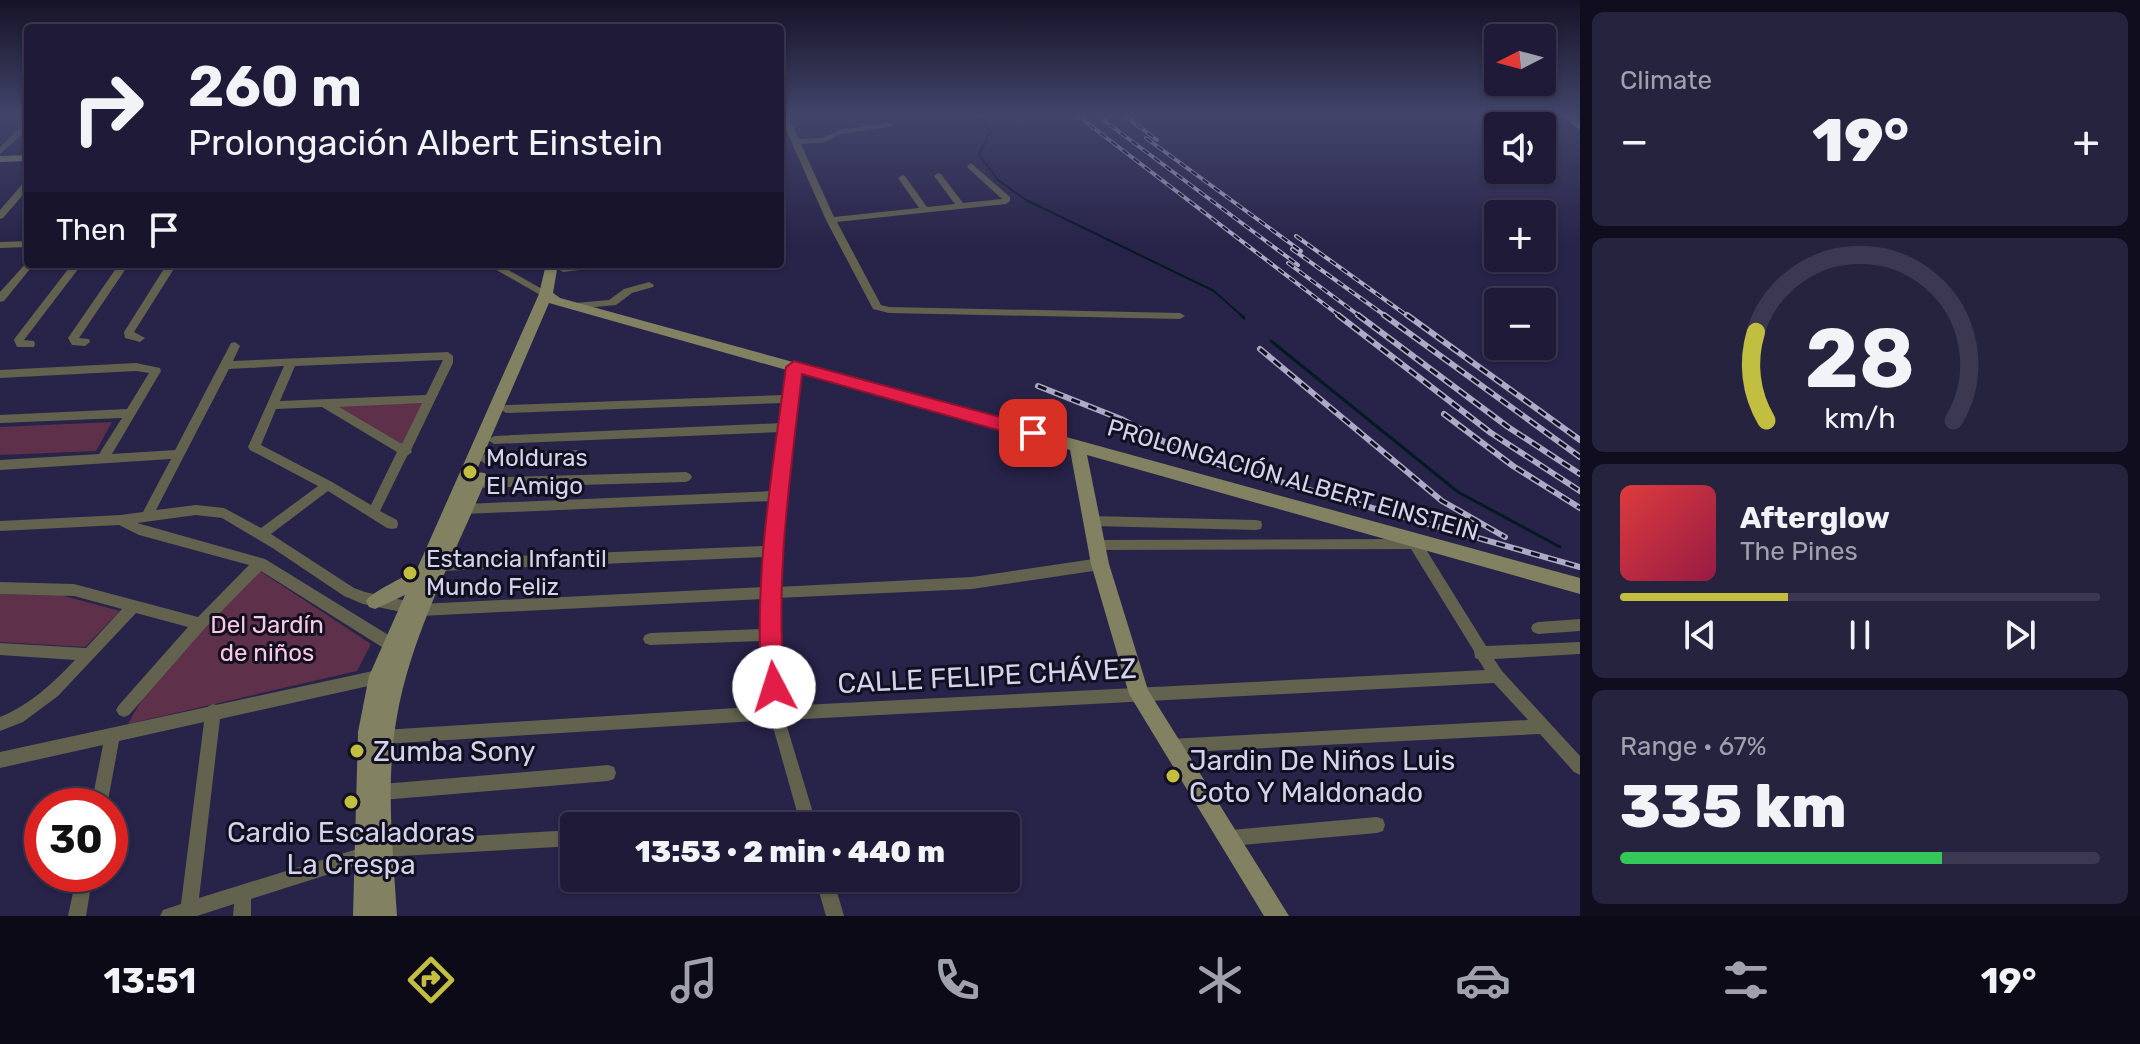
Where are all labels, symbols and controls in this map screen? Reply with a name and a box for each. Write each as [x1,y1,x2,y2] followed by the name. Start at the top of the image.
[1484,24,1556,96] north arrow
[1484,24,1556,360] map controls
[188,54,362,120] text: 260 m
[56,56,160,160] icon: right
[1620,65,1712,96] text: Climate
[1812,105,1909,176] text: 19°
[1484,112,1556,184] button: sound
[1620,115,1649,167] text: −
[2073,115,2100,167] text: +
[188,121,663,164] text: Prolongación Albert Einstein
[1484,200,1556,272] button: +
[142,208,186,252] icon: arrive
[56,212,126,248] text: Then
[1484,288,1556,360] button: −
[1805,309,1915,408] text: 28
[999,399,1067,467] pin
[1824,401,1896,435] text: km/h
[1011,411,1055,455] icon: arrive
[1104,413,1482,547] street label: PROLONGACIÓN ALBERT EINSTEIN
[486,444,588,500] place label: Molduras El Amigo
[461,463,479,481] marker: Molduras El Amigo
[1740,500,1890,536] text: Afterglow
[1740,536,1858,567] text: The Pines
[426,545,607,601] place label: Estancia Infantil Mundo Feliz
[401,564,419,582] marker: Estancia Infantil Mundo Feliz
[210,611,324,667] park label: Del Jardín de niños
[1678,613,1722,657] icon: previous
[1838,613,1882,657] icon: pause
[1998,613,2042,657] icon: next
[732,645,816,729] position arrow
[837,652,1137,700] street label: CALLE FELIPE CHÁVEZ
[1620,731,1767,762] text: Range · 67%
[373,735,536,768] place label: Zumba Sony
[348,742,366,760] marker: Zumba Sony
[1189,744,1455,809] place label: Jardin De Niños Luis Coto Y Maldonado
[1164,767,1182,785] marker: Jardin De Niños Luis Coto Y Maldonado
[1620,771,1847,842] text: 335 km
[24,788,128,892] speed limit sign: 30
[342,793,360,811] marker: Cardio Escaladoras La Crespa
[227,816,475,881] place label: Cardio Escaladoras La Crespa
[635,834,945,870] text: 13:53 · 2 min · 440 m
[403,952,459,1008] icon: directions
[666,952,722,1008] icon: music
[929,952,985,1008] icon: phone
[1192,952,1248,1008] icon: climate
[1455,952,1511,1008] icon: car
[1718,952,1774,1008] icon: filters
[103,959,196,1002] text: 13:51
[1981,959,2036,1002] text: 19°

